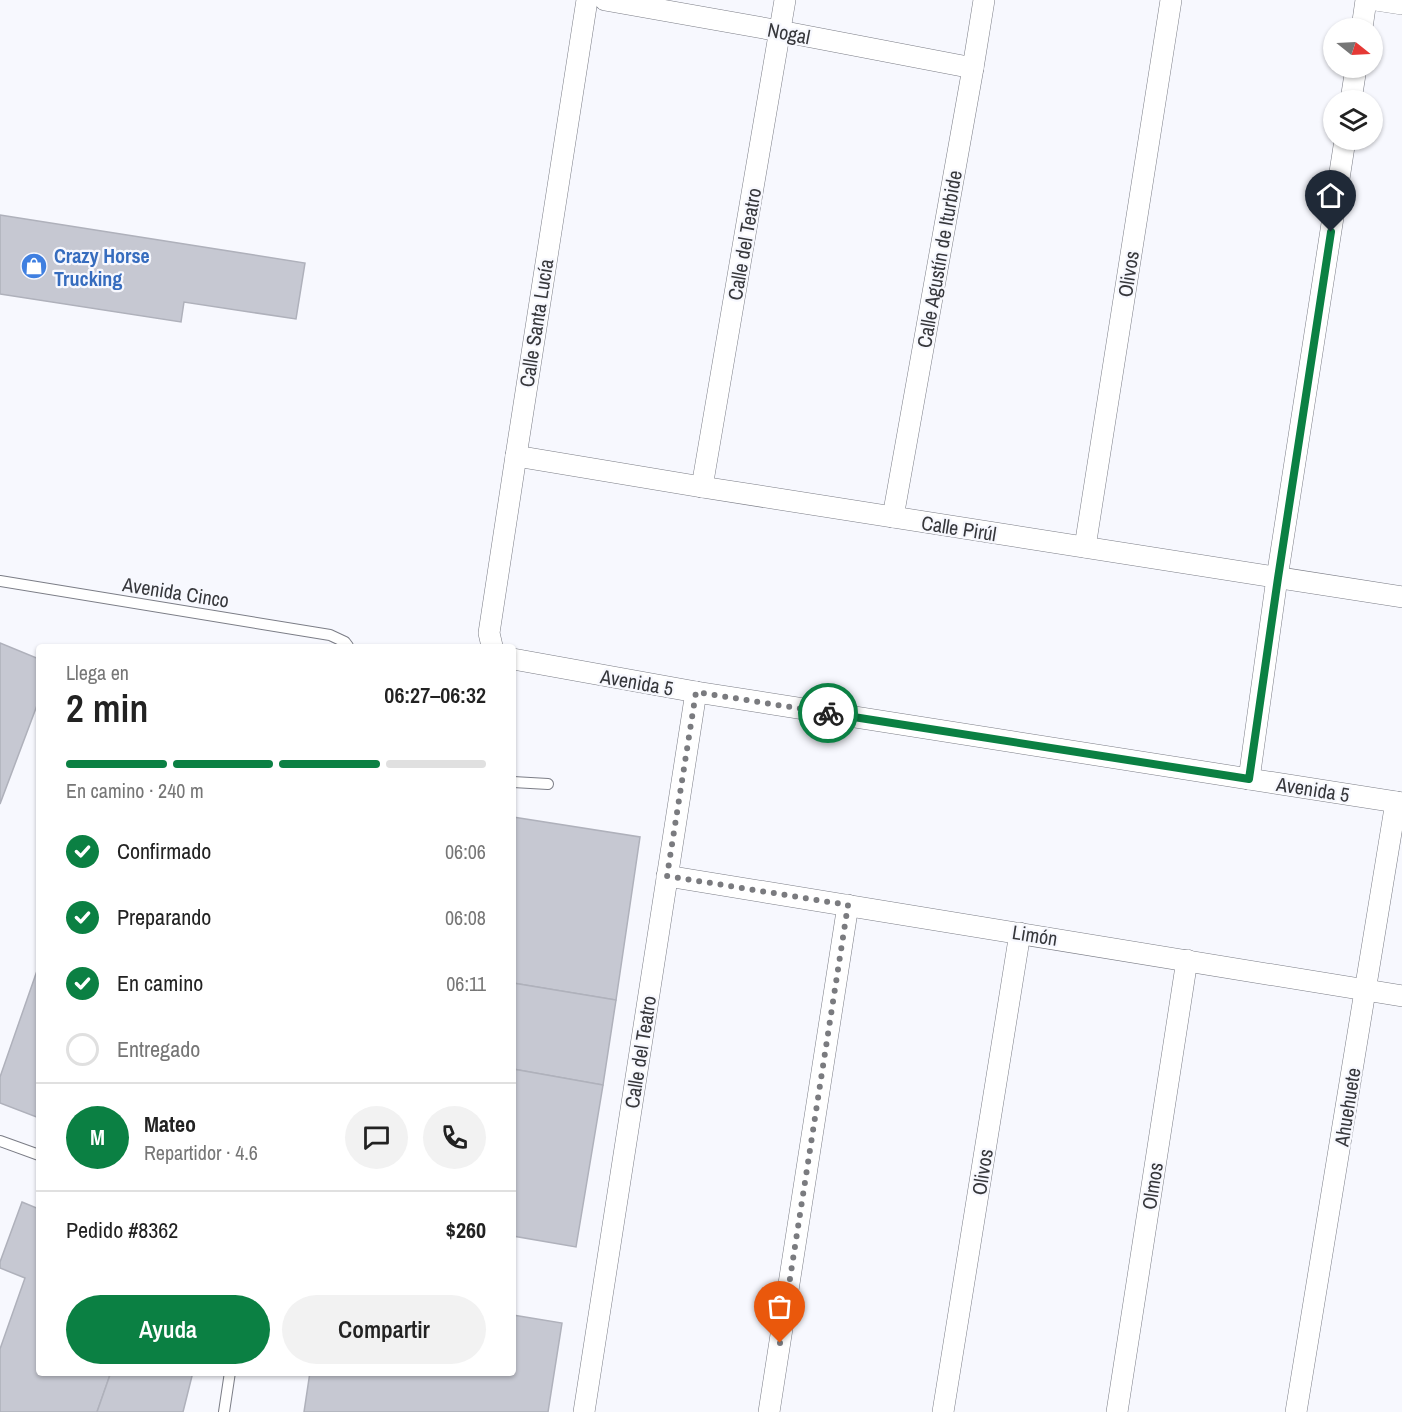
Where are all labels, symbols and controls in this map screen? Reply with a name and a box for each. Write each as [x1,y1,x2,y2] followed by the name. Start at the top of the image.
[765,16,813,50] street label: Nogal
[1323,18,1383,78] north arrow
[1323,18,1383,150] map controls
[1323,90,1383,150] button: layers
[910,168,968,350] street label: Calle Agustín de Iturbide
[1305,170,1356,232] pin
[1314,179,1347,212] icon: home
[721,186,767,302] street label: Calle del Teatro
[54,242,150,292] place label: Crazy Horse Trucking
[1111,249,1145,299] street label: Olivos
[19,251,49,281] shop icon: Crazy Horse Trucking
[513,257,559,389] street label: Calle Santa Lucía
[920,509,998,547] street label: Calle Pirúl
[120,570,231,614] street label: Avenida Cinco
[66,659,129,686] text: Llega en
[597,662,676,702] street label: Avenida 5
[384,680,486,710] text: 06:27–06:32
[66,682,148,734] text: 2 min
[798,683,858,743] courier
[812,697,845,730] icon: bike
[1274,770,1351,808] street label: Avenida 5
[66,777,204,804] text: En camino · 240 m
[66,835,99,868] icon: check
[117,836,211,866] text: Confirmado
[445,838,486,865] text: 06:06
[66,901,99,934] icon: check
[117,902,211,932] text: Preparando
[445,904,486,931] text: 06:08
[1010,918,1060,952] street label: Limón
[66,967,99,1000] icon: check
[117,968,203,998] text: En camino
[446,970,486,997] text: 06:11
[618,994,662,1110] street label: Calle del Teatro
[117,1034,200,1064] text: Entregado
[1327,1066,1367,1149] street label: Ahuehuete
[345,1106,408,1169] button: chat
[423,1106,486,1169] button: phone
[144,1109,196,1139] text: Mateo
[90,1122,105,1152] text: M
[144,1139,258,1166] text: Repartidor · 4.6
[965,1147,999,1197] street label: Olivos
[1135,1160,1169,1212] street label: Olmos
[66,1215,178,1245] text: Pedido #8362
[446,1215,486,1245] text: $260
[754,1281,805,1343] pin
[763,1290,796,1323] icon: bag
[66,1295,270,1364] button: Ayuda
[282,1295,486,1364] button: Compartir

